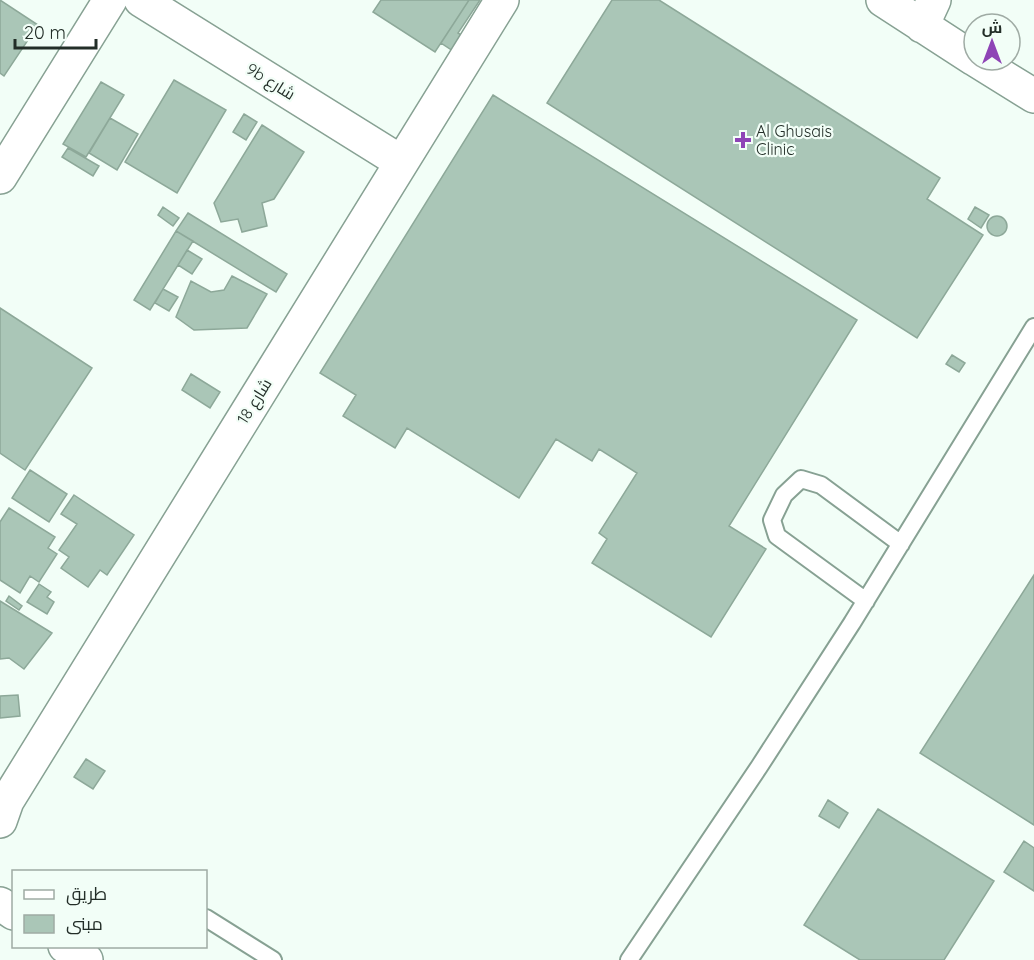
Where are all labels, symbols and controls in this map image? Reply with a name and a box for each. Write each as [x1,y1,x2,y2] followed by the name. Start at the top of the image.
[15,12,96,50] scale bar
[962,12,1022,72] north arrow
[982,17,1002,37] text: ش
[24,21,66,44] text: 20 m
[242,58,299,105] street label: 9b شارع
[756,121,832,159] place label: Al Ghusais Clinic
[734,131,752,149] marker: Al Ghusais Clinic
[232,375,277,429] street label: شارع 18
[12,870,207,948] legend
[66,882,107,906] text: طريق
[66,912,103,935] text: مبنى

